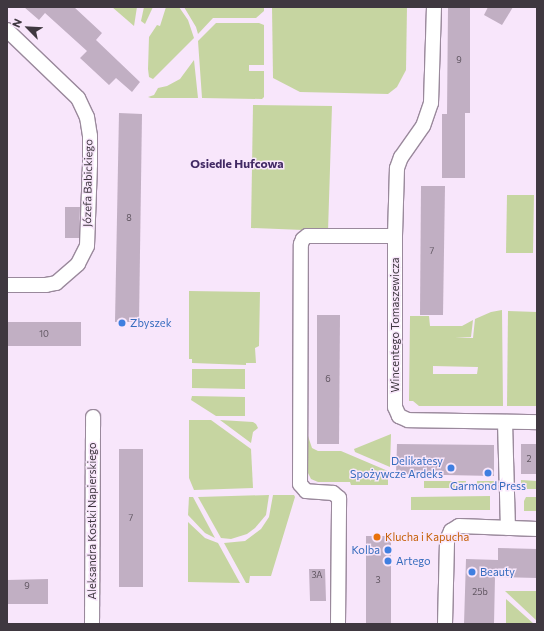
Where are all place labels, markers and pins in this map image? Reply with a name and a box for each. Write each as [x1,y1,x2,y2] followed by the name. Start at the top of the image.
[130,316,172,330] place label: Zbyszek
[117,318,127,328] marker: Zbyszek
[350,455,443,481] place label: Delikatesy Spożywcze Ardeks
[446,463,456,473] marker: Delikatesy Spożywcze Ardeks
[483,468,493,478] marker: Garmond Press
[450,479,526,493] place label: Garmond Press
[385,530,469,544] place label: Klucha i Kapucha
[372,532,382,542] marker: Klucha i Kapucha
[351,543,380,557] place label: Kolba
[383,545,393,555] marker: Kolba
[396,554,431,568] place label: Artego
[383,556,393,566] marker: Artego
[480,565,515,579] place label: Beauty
[467,567,477,577] marker: Beauty

